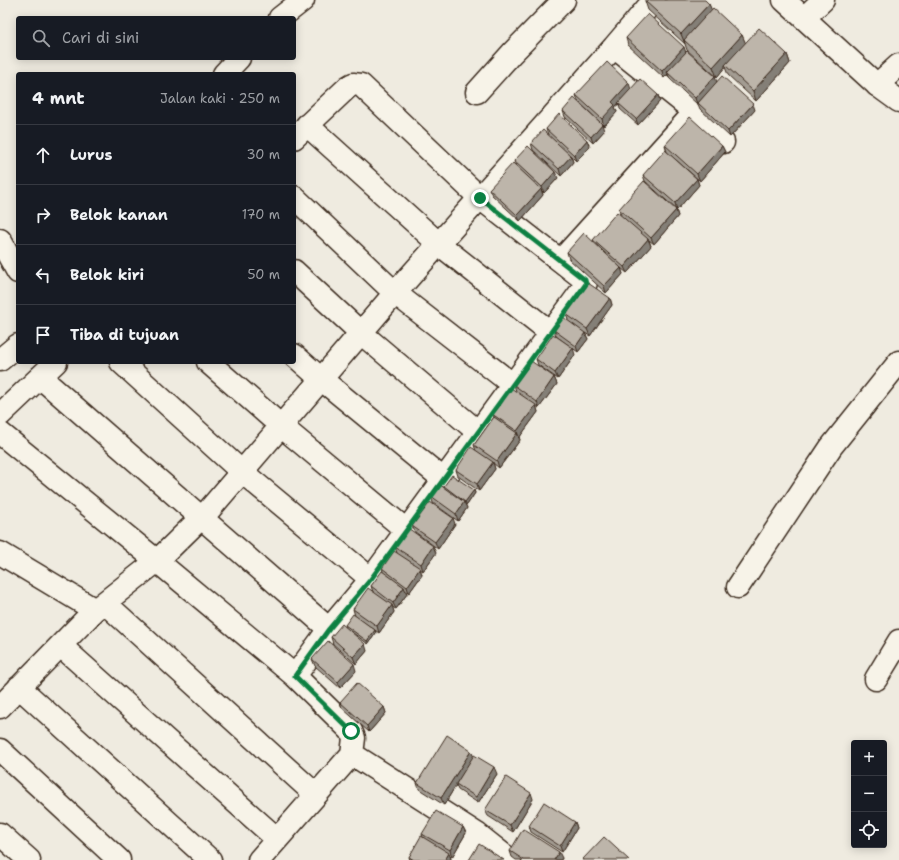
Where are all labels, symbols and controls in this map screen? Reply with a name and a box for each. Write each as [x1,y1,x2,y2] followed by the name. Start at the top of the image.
[16,16,296,60] search box
[30,27,52,49] icon: search
[62,28,139,48] text: Cari di sini
[32,87,85,109] text: 4 mnt
[160,90,280,107] text: Jalan kaki · 250 m
[32,144,54,166] icon: ahead
[70,145,112,165] text: Lurus
[246,146,280,163] text: 30 m
[471,189,489,207] route end
[32,204,54,226] icon: right
[70,205,168,225] text: Belok kanan
[242,206,280,223] text: 170 m
[32,264,54,286] icon: left
[70,265,144,285] text: Belok kiri
[247,266,280,283] text: 50 m
[32,324,54,346] icon: arrive
[70,325,179,345] text: Tiba di tujuan
[342,722,360,740] route start
[851,740,887,848] map controls
[851,740,887,776] button: +
[851,776,887,812] button: −
[851,812,887,848] button: locate

